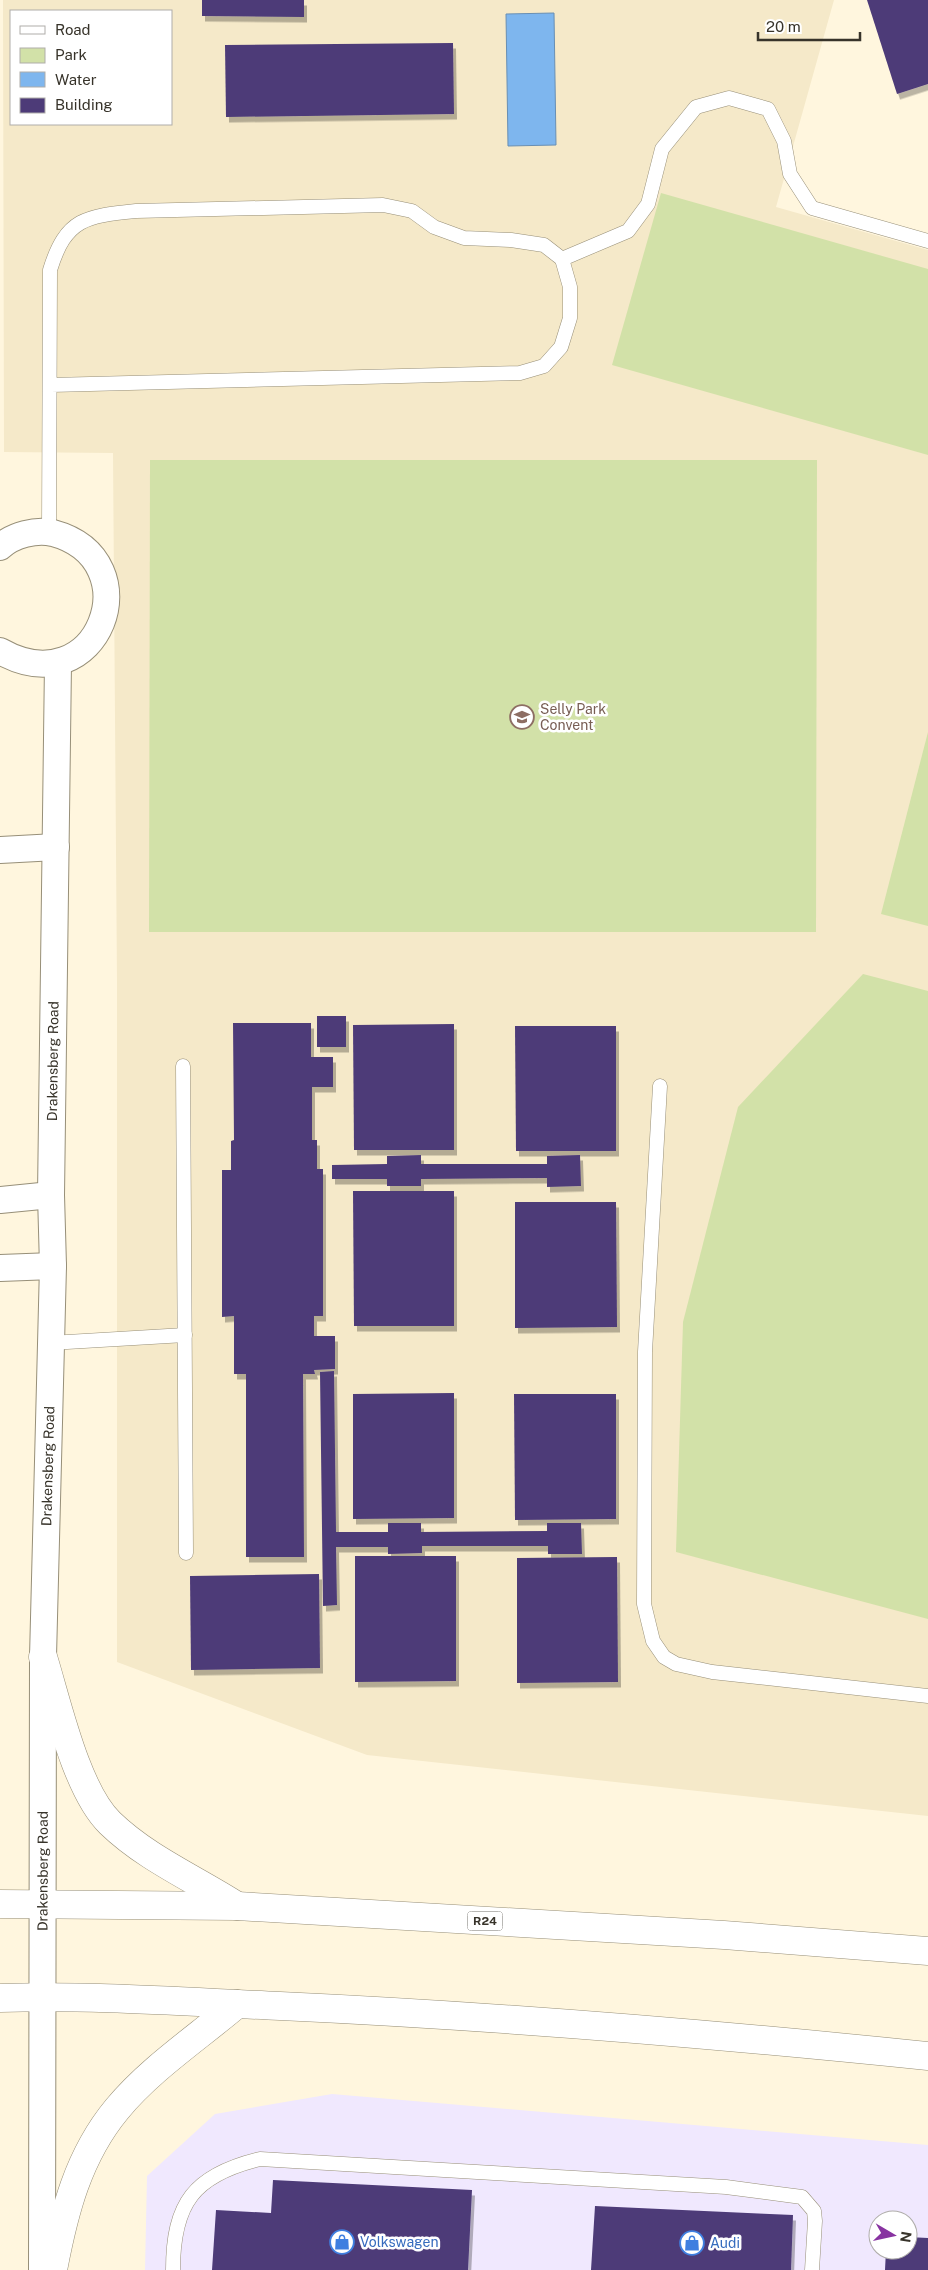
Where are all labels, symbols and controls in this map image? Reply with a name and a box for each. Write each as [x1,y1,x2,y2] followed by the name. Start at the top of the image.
[10,10,172,125] legend
[758,10,860,42] scale bar
[766,18,801,35] text: 20 m
[55,21,91,38] text: Road
[55,46,87,63] text: Park
[55,71,97,88] text: Water
[55,96,113,113] text: Building
[540,701,606,733] place label: Selly Park Convent
[509,704,535,730] school or university icon: Selly Park Convent
[44,1001,62,1121] street label: Drakensberg Road
[38,1406,57,1526] street label: Drakensberg Road
[35,1811,51,1931] street label: Drakensberg Road
[468,1912,502,1930] road number: R24
[868,2210,918,2260] north arrow
[329,2229,355,2255] shop icon: Volkswagen
[679,2230,705,2256] shop icon: Audi
[897,2230,915,2244] text: N
[360,2234,439,2250] place label: Volkswagen
[710,2235,740,2251] place label: Audi

